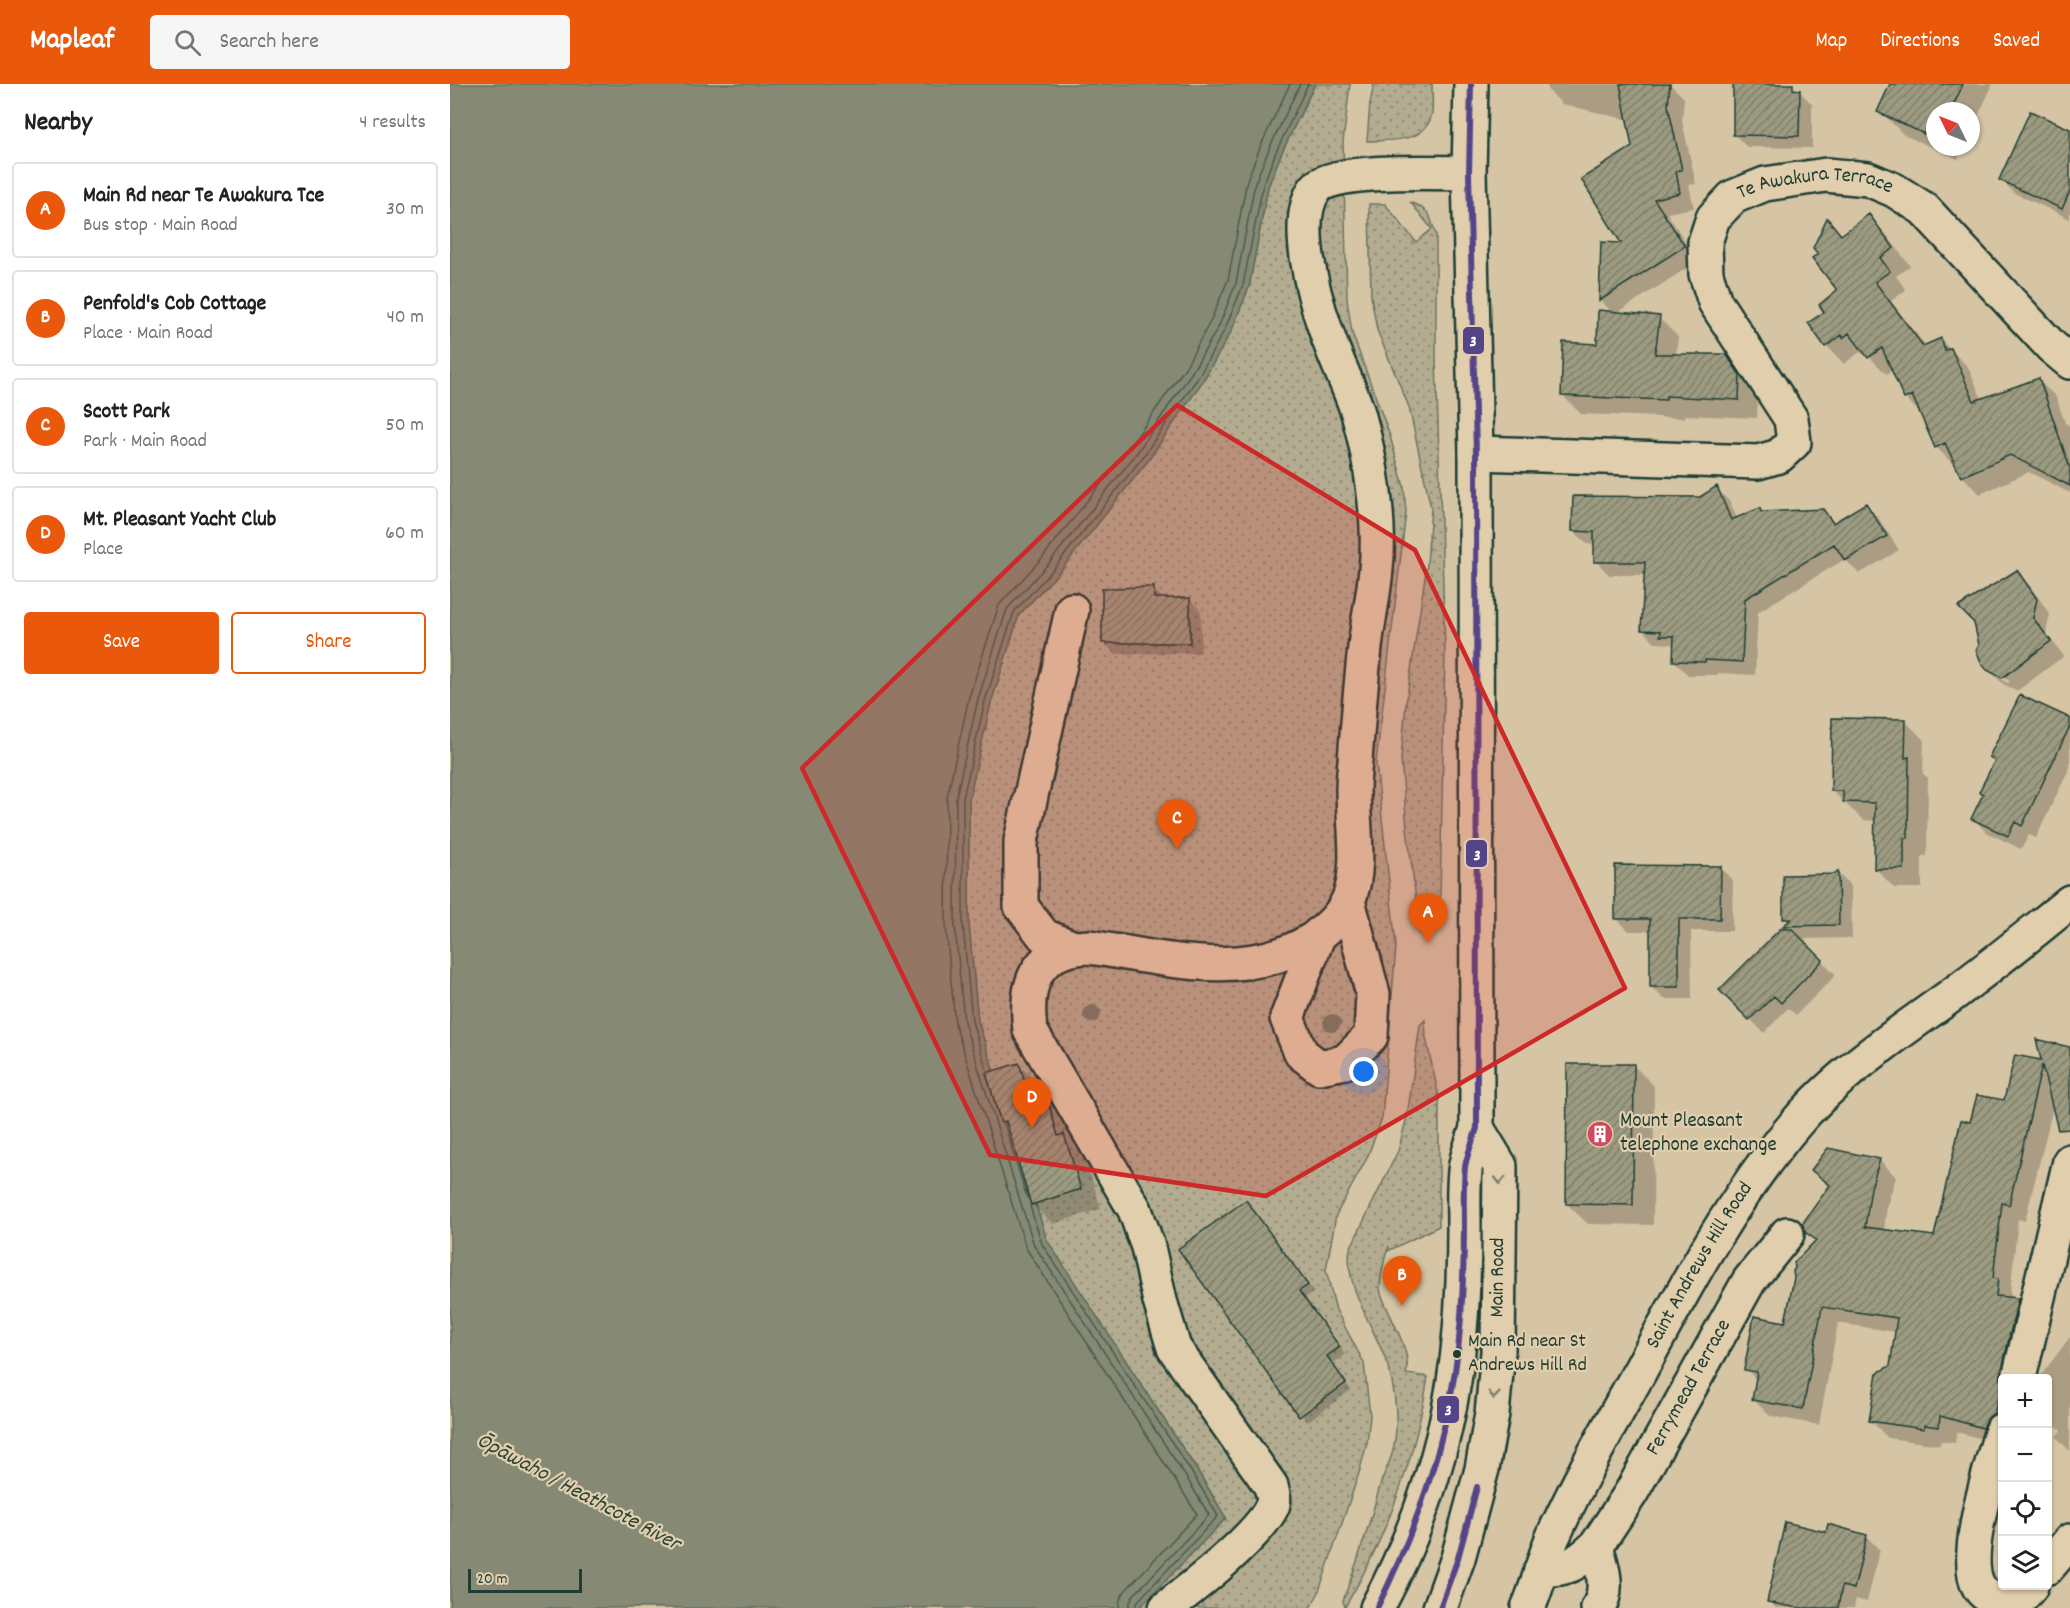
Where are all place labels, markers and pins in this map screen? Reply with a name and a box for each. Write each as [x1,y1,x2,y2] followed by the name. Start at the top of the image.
[1158,800,1196,849] pin: C
[1408,894,1448,943] pin: A
[1012,1078,1052,1128] pin: D
[1620,1107,1777,1161] place label: Mount Pleasant telephone exchange
[1585,1119,1615,1149] building icon: Mount Pleasant telephone exchange
[1382,1256,1422,1306] pin: B
[1468,1328,1587,1380] place label: Main Rd near St Andrews Hill Rd
[1451,1348,1463,1360] marker: Main Rd near St Andrews Hill Rd

